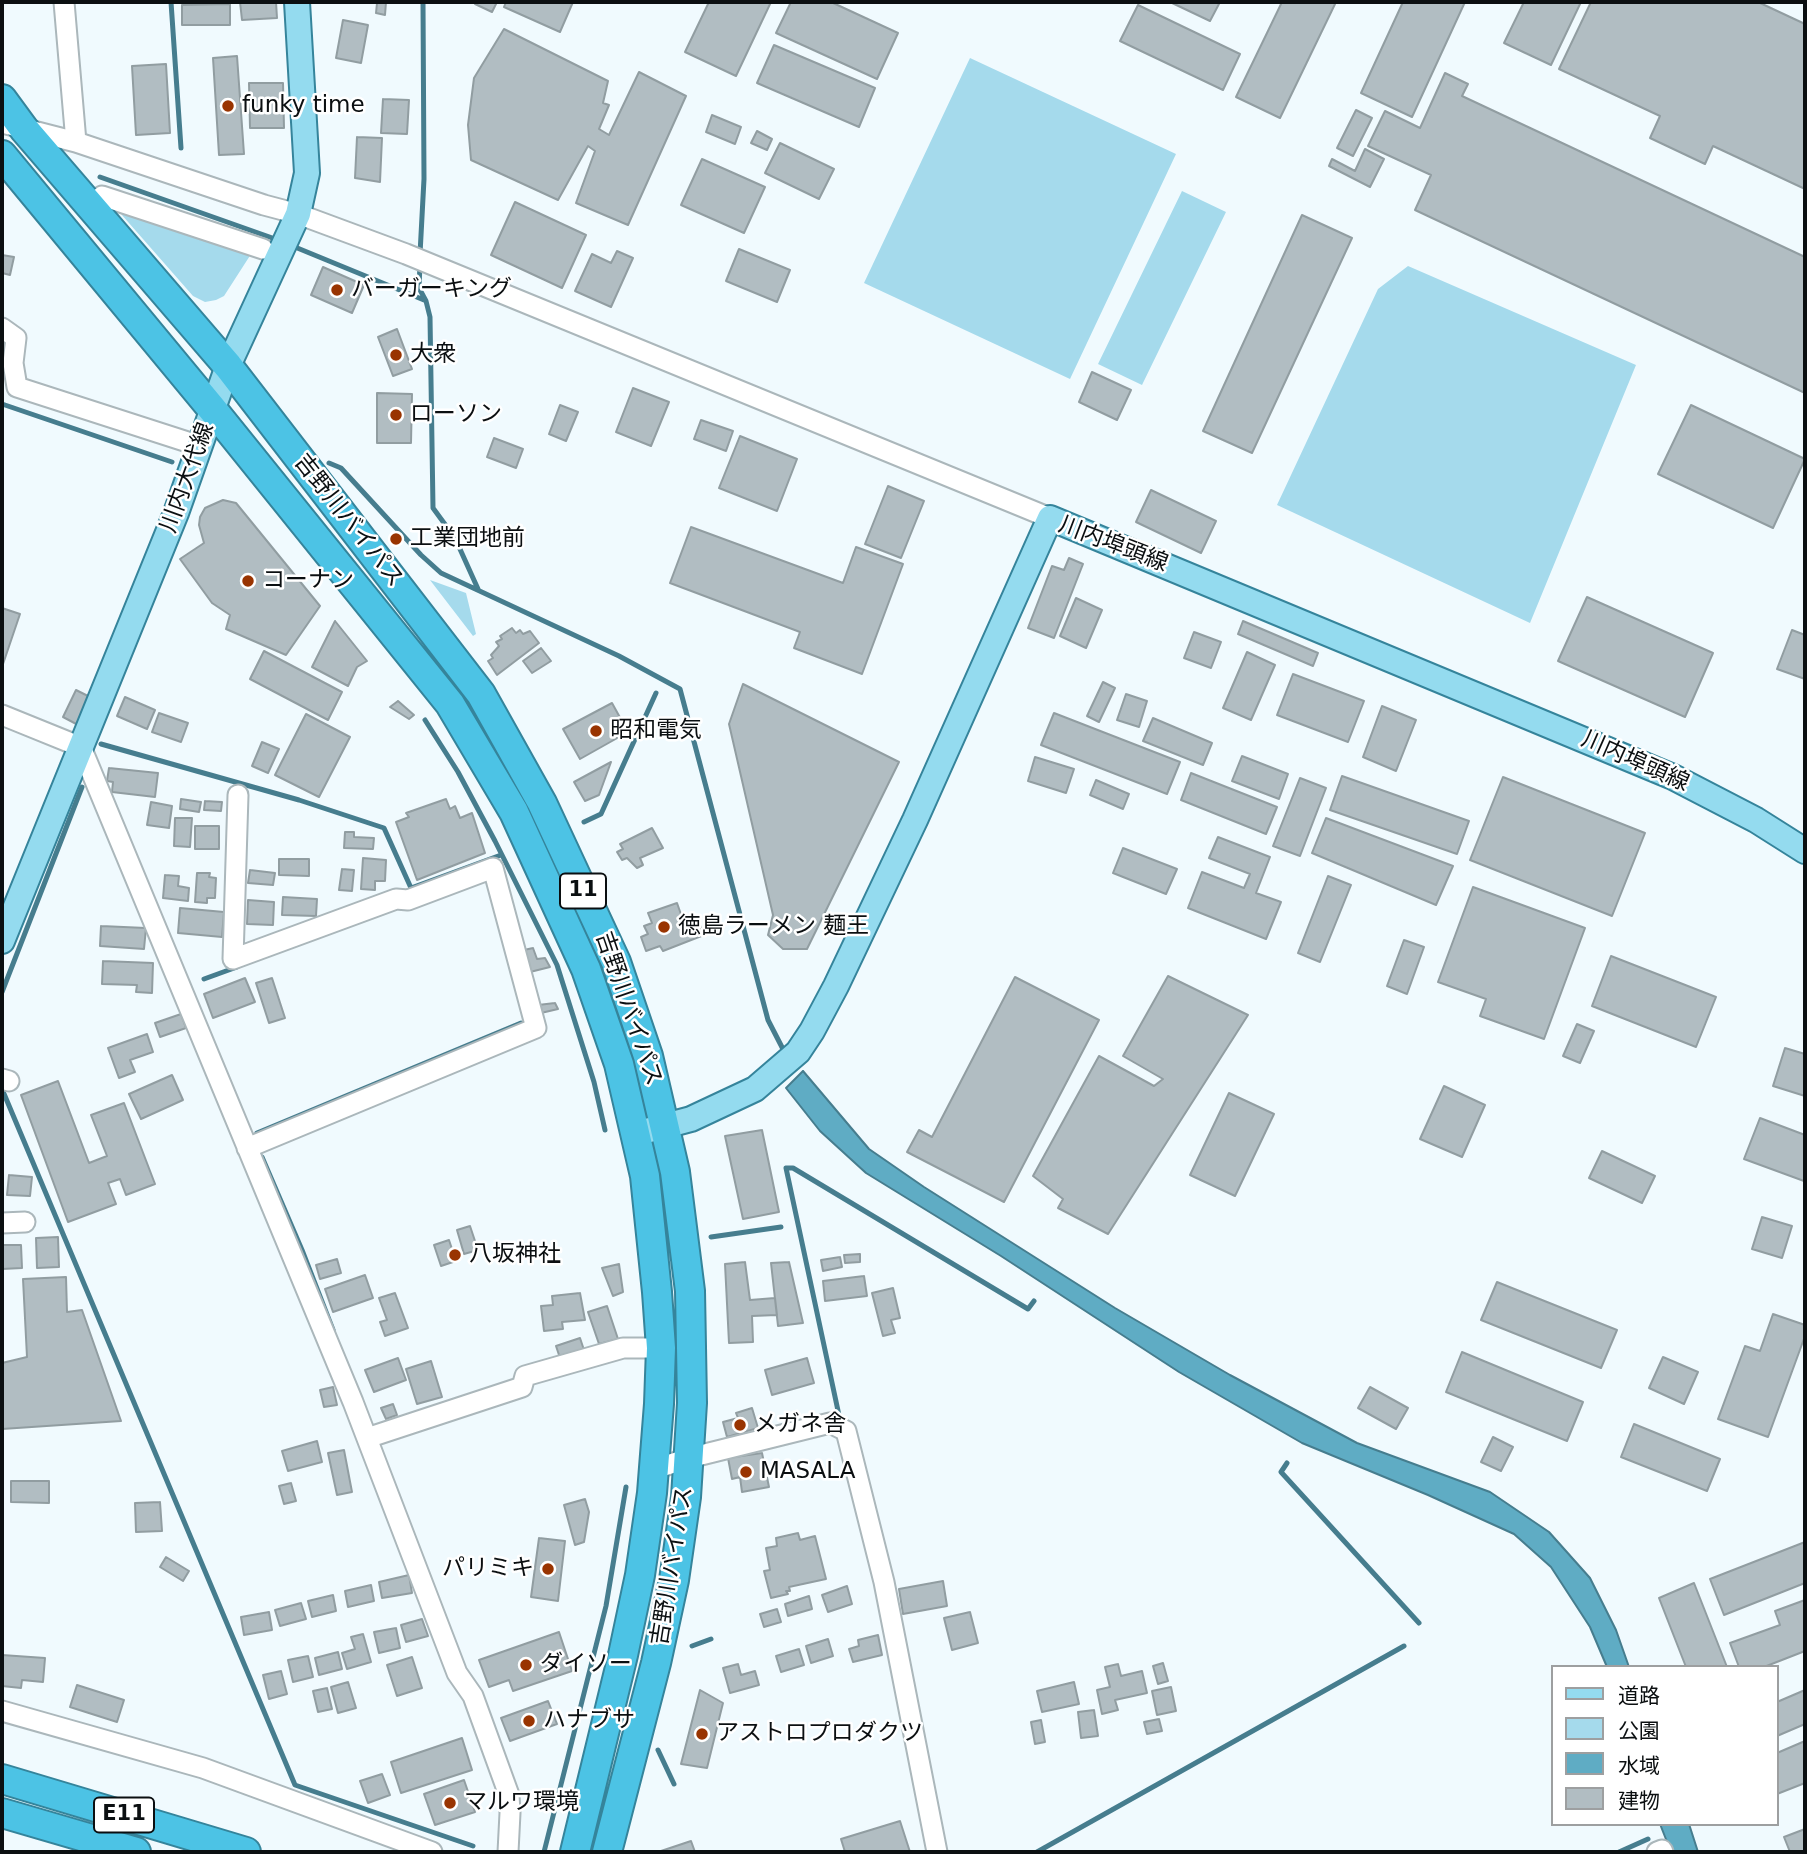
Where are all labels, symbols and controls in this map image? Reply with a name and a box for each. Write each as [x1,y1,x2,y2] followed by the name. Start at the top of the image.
[242,92,365,120] place label: funky time
[220,98,236,114] marker: funky time
[351,276,512,304] place label: バーガーキング
[329,282,345,298] marker: バーガーキング
[410,341,456,369] place label: 大衆
[388,347,404,363] marker: 大衆
[410,401,502,429] place label: ローソン
[388,407,404,423] marker: ローソン
[155,419,221,537] street label: 川内大代線
[288,449,408,593] street label: 吉野川バイパス
[1054,512,1172,578] street label: 川内埠頭線
[410,525,525,553] place label: 工業団地前
[388,531,404,547] marker: 工業団地前
[262,567,354,595] place label: コーナン
[240,573,256,589] marker: コーナン
[610,717,702,745] place label: 昭和電気
[588,723,604,739] marker: 昭和電気
[1577,726,1693,798] street label: 川内埠頭線
[560,874,606,908] road number: 11
[678,913,869,941] place label: 徳島ラーメン 麺王
[656,919,672,935] marker: 徳島ラーメン 麺王
[589,928,667,1090] street label: 吉野川バイパス
[469,1241,561,1269] place label: 八坂神社
[447,1247,463,1263] marker: 八坂神社
[754,1411,846,1439] place label: メガネ舎
[732,1417,748,1433] marker: メガネ舎
[760,1458,855,1486] place label: MASALA
[738,1464,754,1480] marker: MASALA
[647,1484,699,1648] street label: 吉野川バイパス
[442,1555,534,1583] place label: パリミキ
[540,1561,556,1577] marker: パリミキ
[540,1651,632,1679] place label: ダイソー
[518,1657,534,1673] marker: ダイソー
[1552,1665,1779,1826] legend
[1618,1684,1660,1708] text: 道路
[543,1707,635,1735] place label: ハナブサ
[521,1713,537,1729] marker: ハナブサ
[1618,1719,1660,1743] text: 公園
[716,1720,923,1748] place label: アストロプロダクツ
[694,1726,710,1742] marker: アストロプロダクツ
[1618,1754,1660,1778] text: 水域
[464,1789,579,1817] place label: マルワ環境
[1618,1789,1660,1813] text: 建物
[442,1795,458,1811] marker: マルワ環境
[94,1798,154,1832] road number: E11

